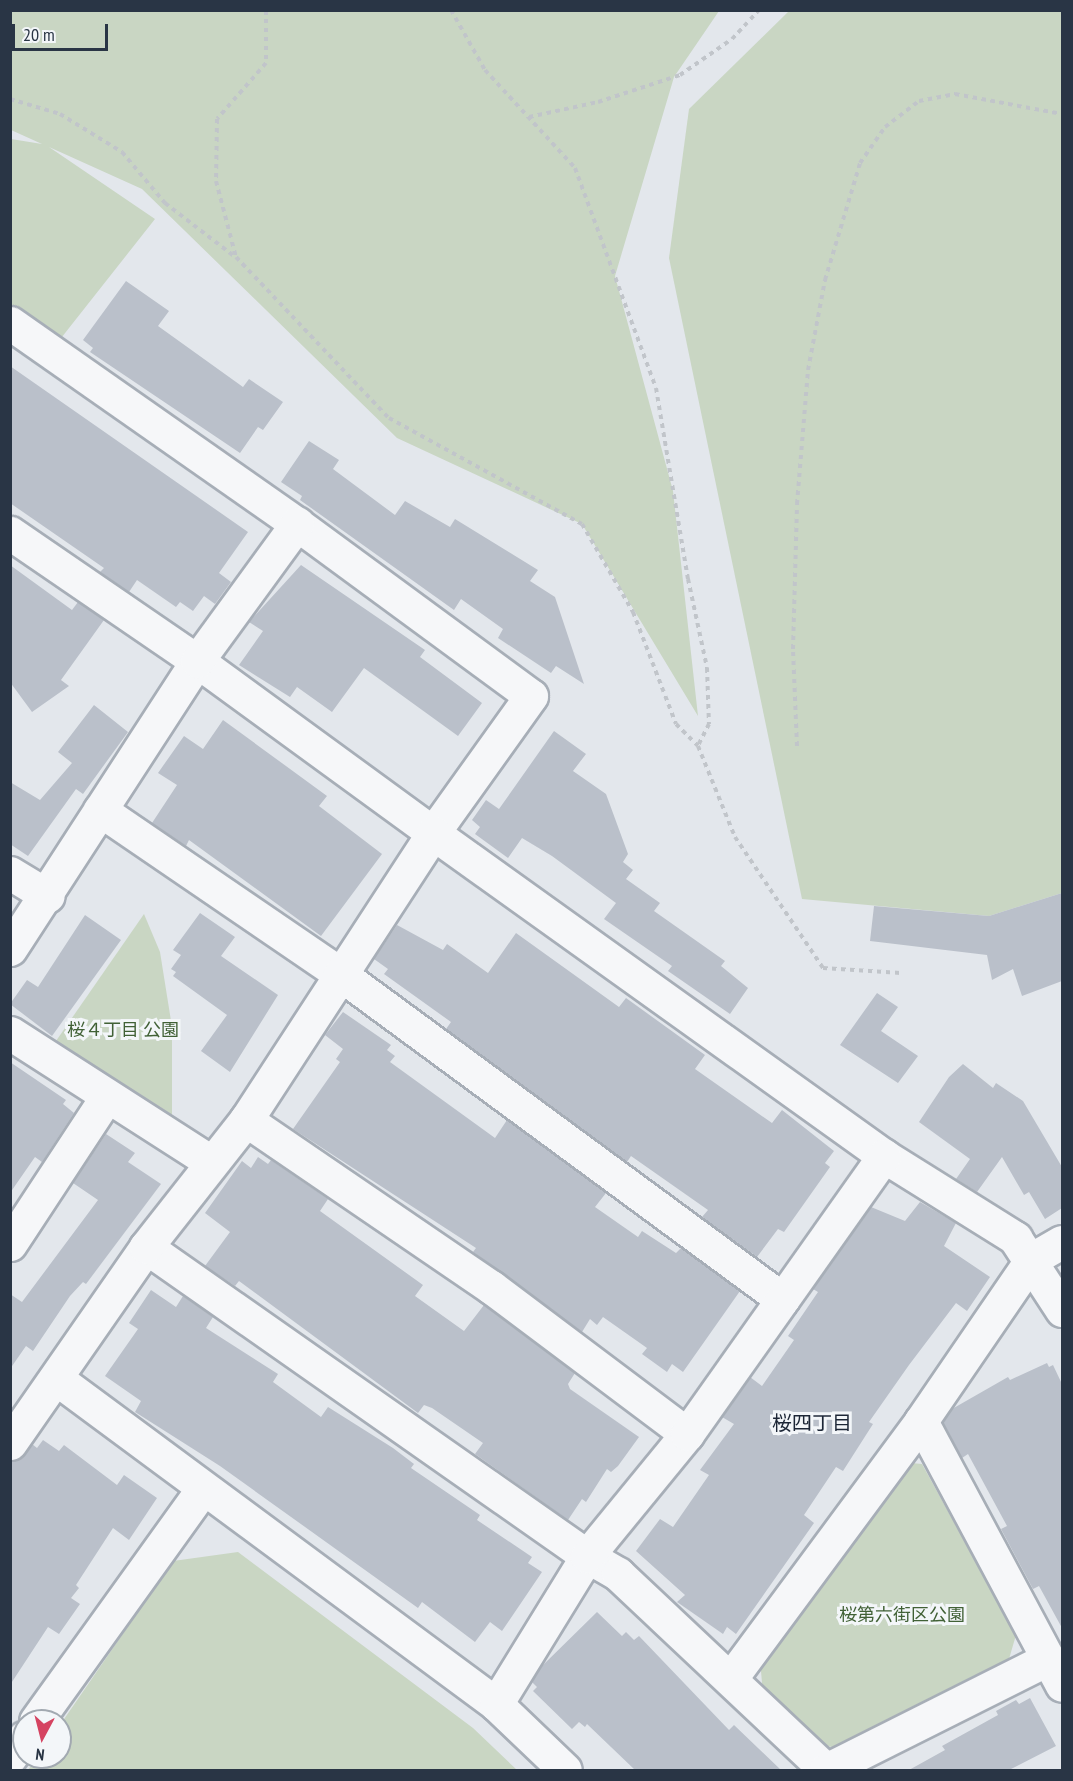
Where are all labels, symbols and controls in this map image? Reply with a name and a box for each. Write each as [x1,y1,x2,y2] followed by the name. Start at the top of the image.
[15,12,111,50] scale bar
[23,23,55,46] text: 20 m
[67,1019,179,1041] park label: 桜４丁目 公園
[772,1411,852,1435] district label: 桜四丁目
[839,1604,965,1626] park label: 桜第六街区公園
[12,1709,72,1769] north arrow
[35,1744,46,1765] text: N

